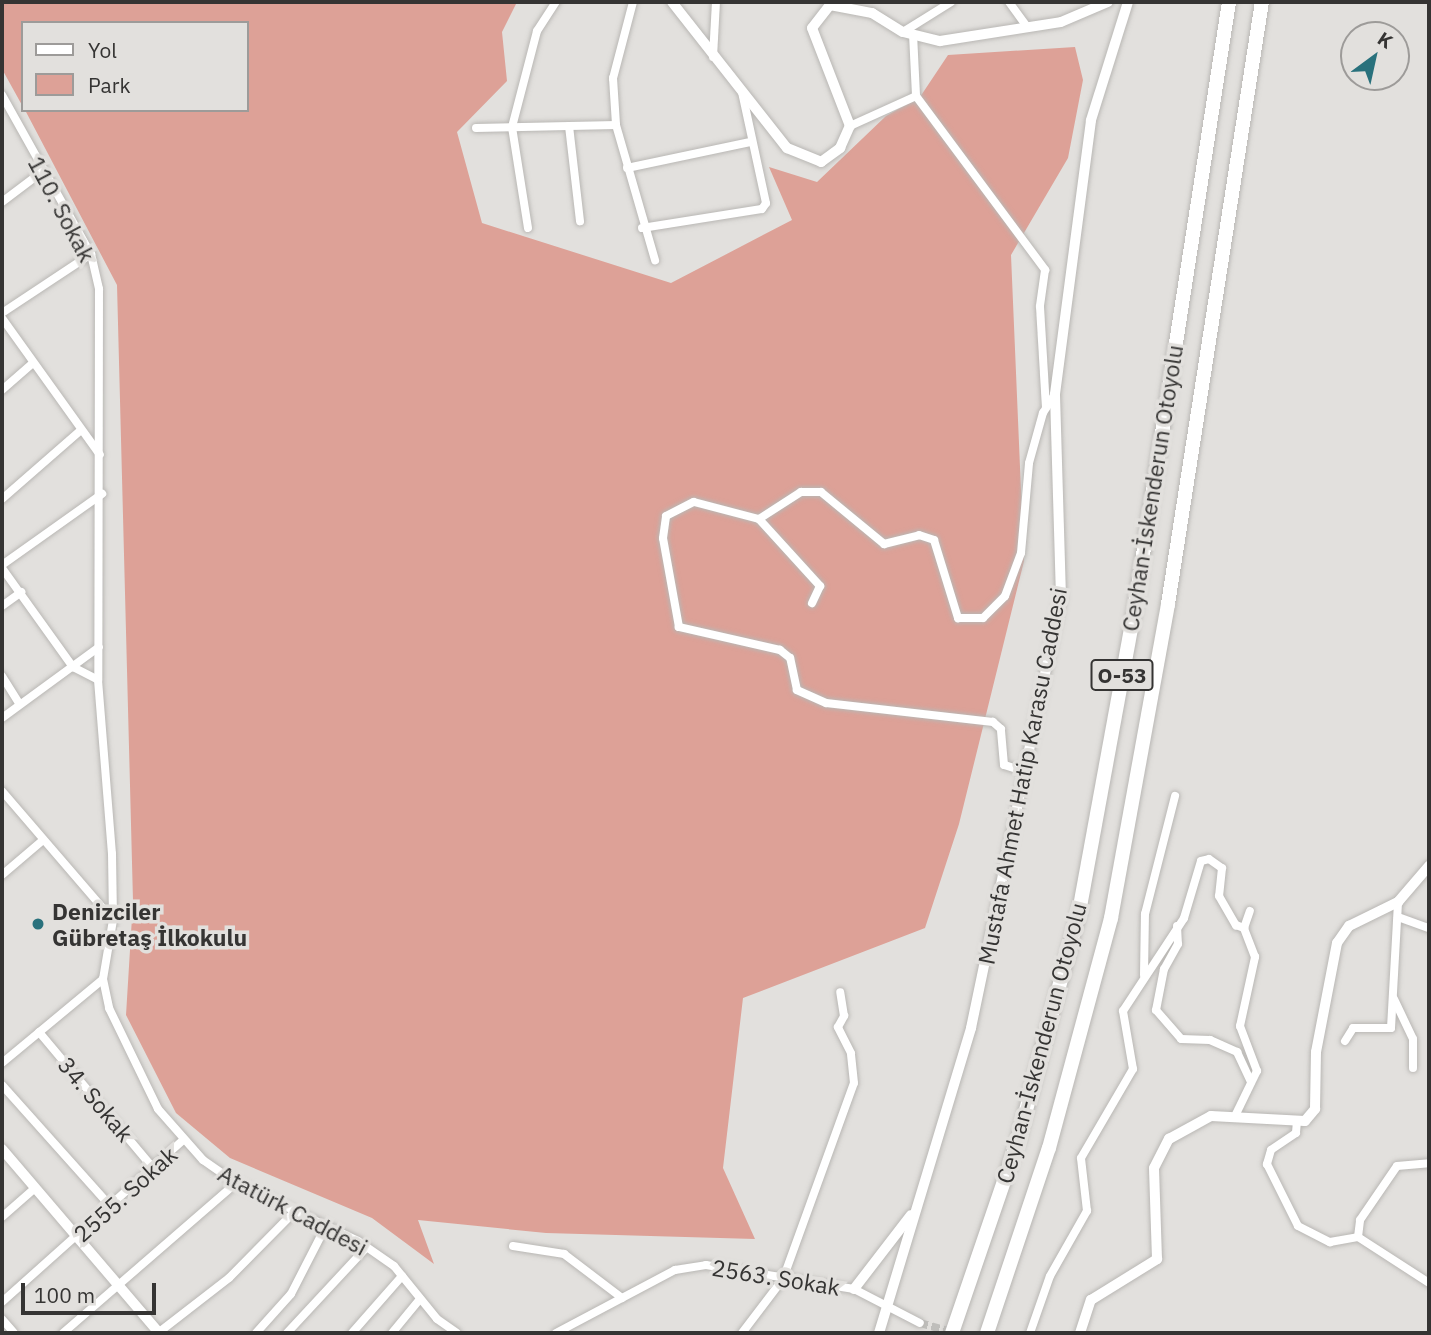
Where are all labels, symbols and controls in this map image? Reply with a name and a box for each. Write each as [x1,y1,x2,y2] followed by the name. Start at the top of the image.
[21,21,248,112] legend
[1340,21,1410,91] north arrow
[1373,26,1397,54] text: K
[88,36,117,64] text: Yol
[88,71,131,99] text: Park
[23,151,101,267] street label: 110. Sokak
[1116,343,1188,633] street label: Ceyhan-İskenderun Otoyolu
[972,585,1072,967] street label: Mustafa Ahmet Hatip Karasu Caddesi
[1090,658,1154,692] road number: O-53
[52,897,247,951] place label: Denizciler Gübretaş İlkokulu
[990,900,1092,1186] street label: Ceyhan-İskenderun Otoyolu
[30,916,46,932] marker: Denizciler Gübretaş İlkokulu
[53,1051,139,1147] street label: 34. Sokak
[68,1140,182,1248] street label: 2555. Sokak
[214,1159,372,1261] street label: Atatürk Caddesi
[710,1253,842,1301] street label: 2563. Sokak
[24,1268,159,1312] scale bar
[34,1281,95,1309] text: 100 m

